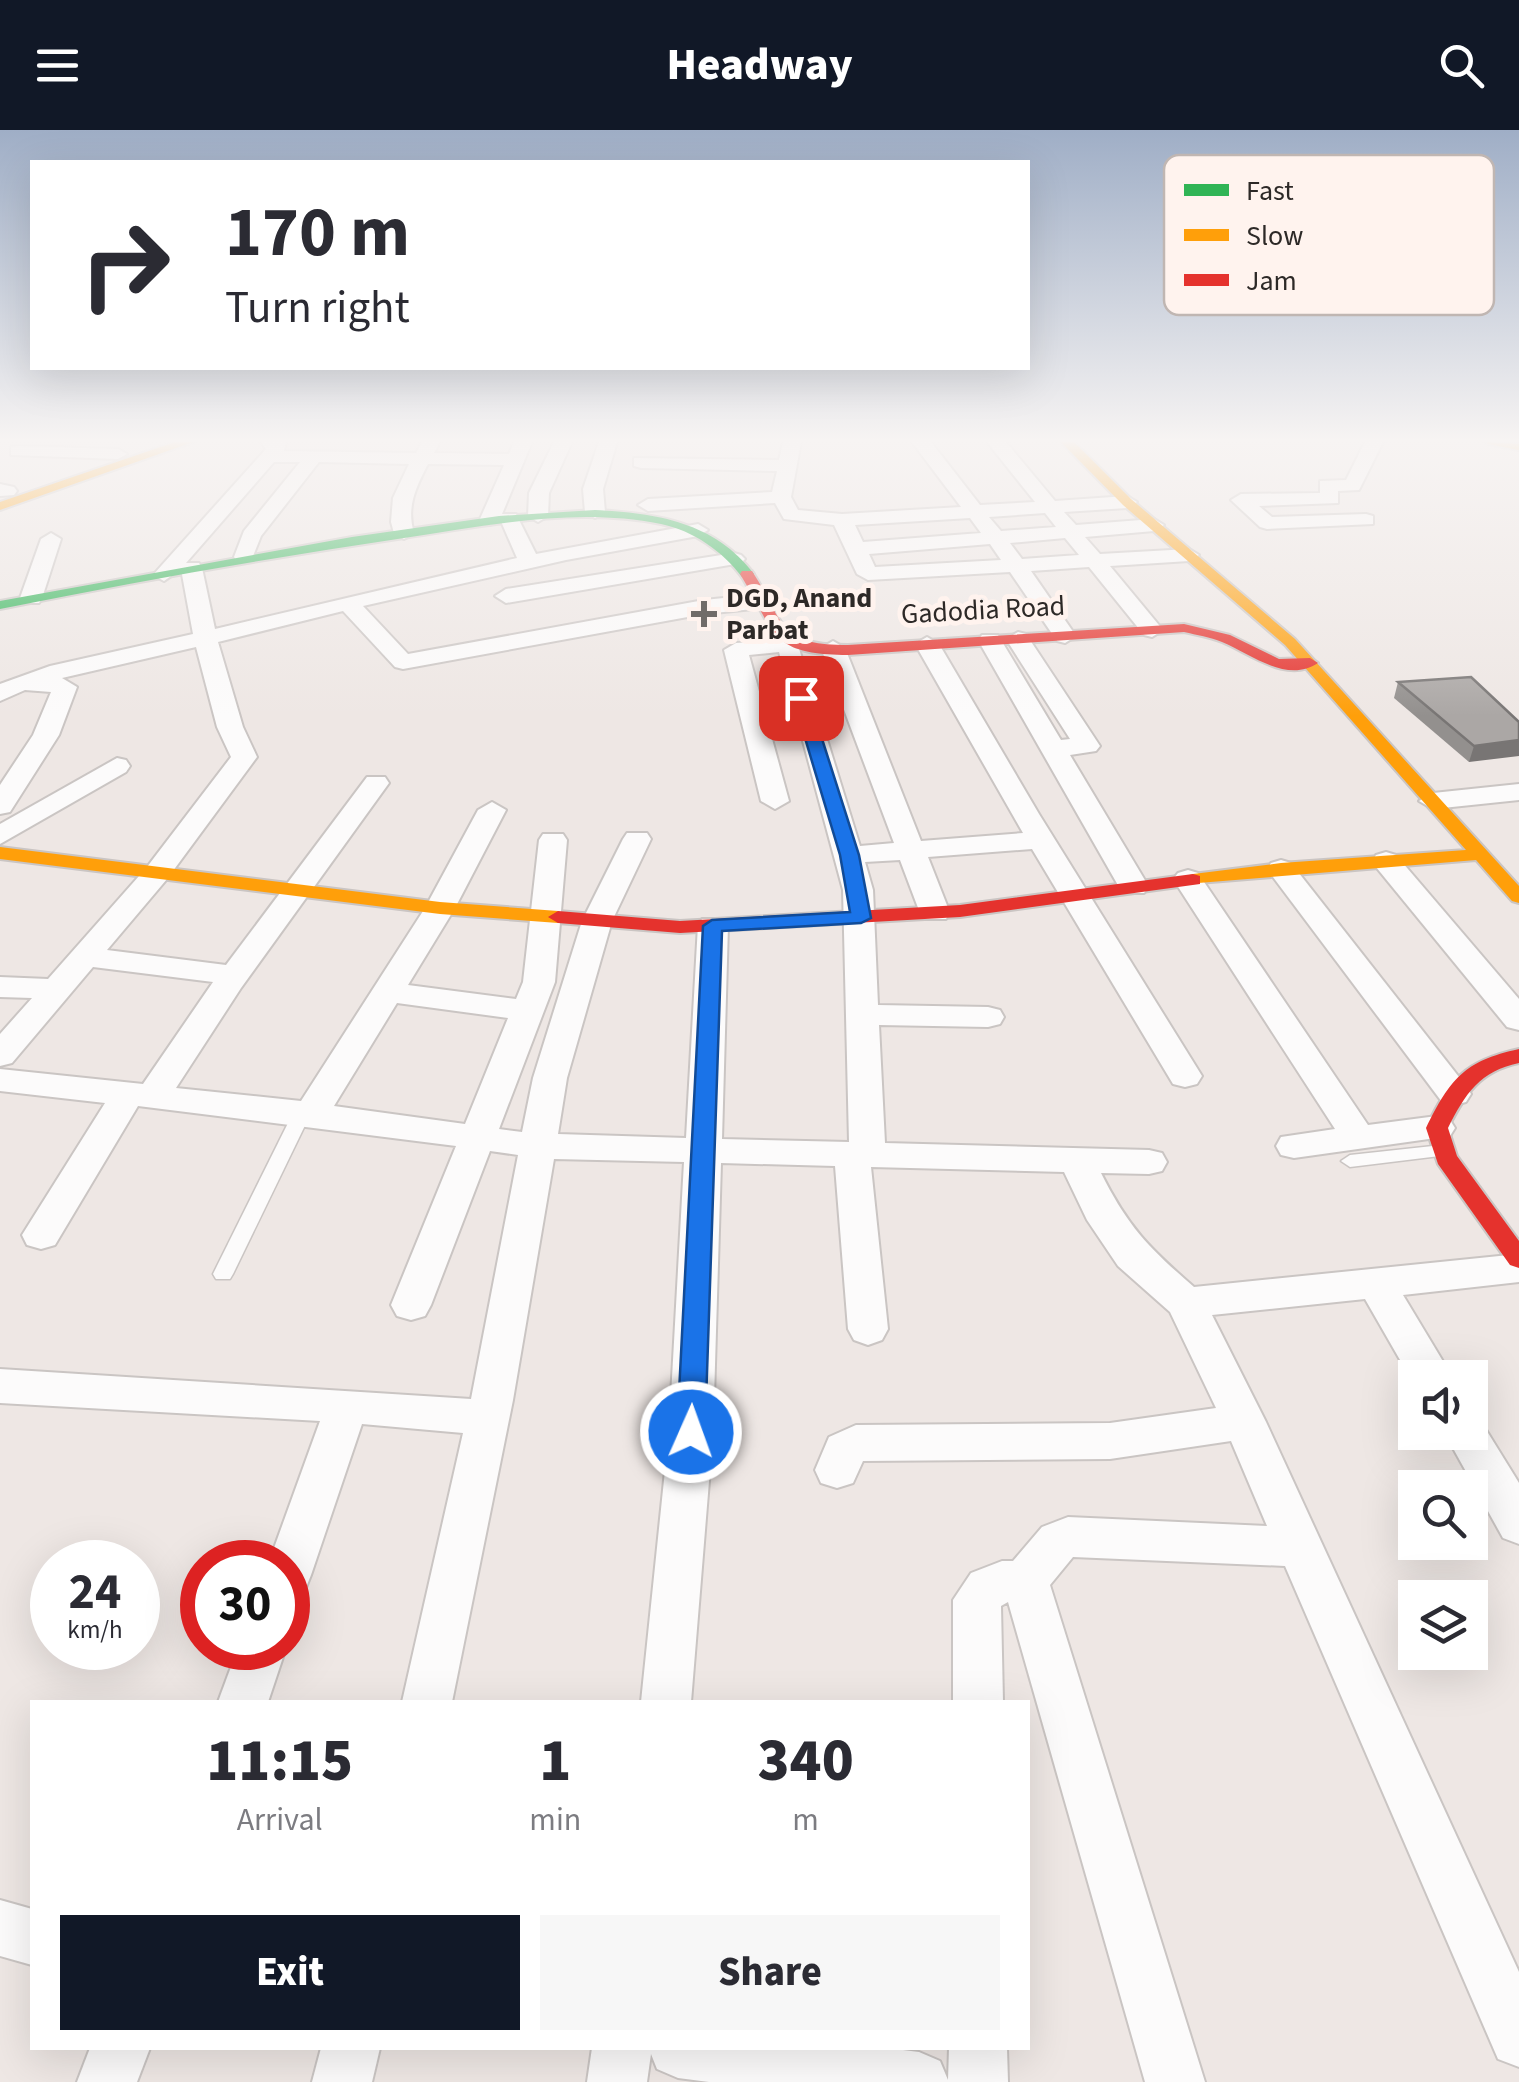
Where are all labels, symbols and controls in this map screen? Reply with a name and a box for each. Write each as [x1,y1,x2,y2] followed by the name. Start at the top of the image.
[666,33,853,97] text: Headway
[30,38,85,93] icon: menu
[1434,38,1489,93] icon: search
[1164,155,1494,315] legend
[1246,171,1294,211] text: Fast
[225,183,410,283] text: 170 m
[60,200,190,330] icon: right
[1246,216,1303,256] text: Slow
[1246,261,1297,301] text: Jam
[225,276,410,340] text: Turn right
[726,578,872,650] place label: DGD, Anand Parbat
[900,586,1066,634] street label: Gadodia Road
[691,601,717,627] marker: DGD, Anand Parbat
[759,656,844,741] pin
[774,671,829,726] icon: arrive
[1398,1360,1488,1670] map controls
[1398,1360,1488,1450] button: sound
[639,1380,743,1484] position arrow
[1398,1470,1488,1560] button: search
[180,1540,310,1670] speed limit sign: 30
[69,1557,121,1628] text: 24
[1398,1580,1488,1670] button: layers
[67,1612,123,1648] text: km/h
[206,1719,353,1804] text: 11:15
[539,1719,571,1804] text: 1
[758,1719,854,1804] text: 340
[237,1797,323,1843] text: Arrival
[529,1797,581,1843] text: min
[792,1797,819,1843] text: m
[60,1915,520,2030] button: Exit
[540,1915,1000,2030] button: Share

